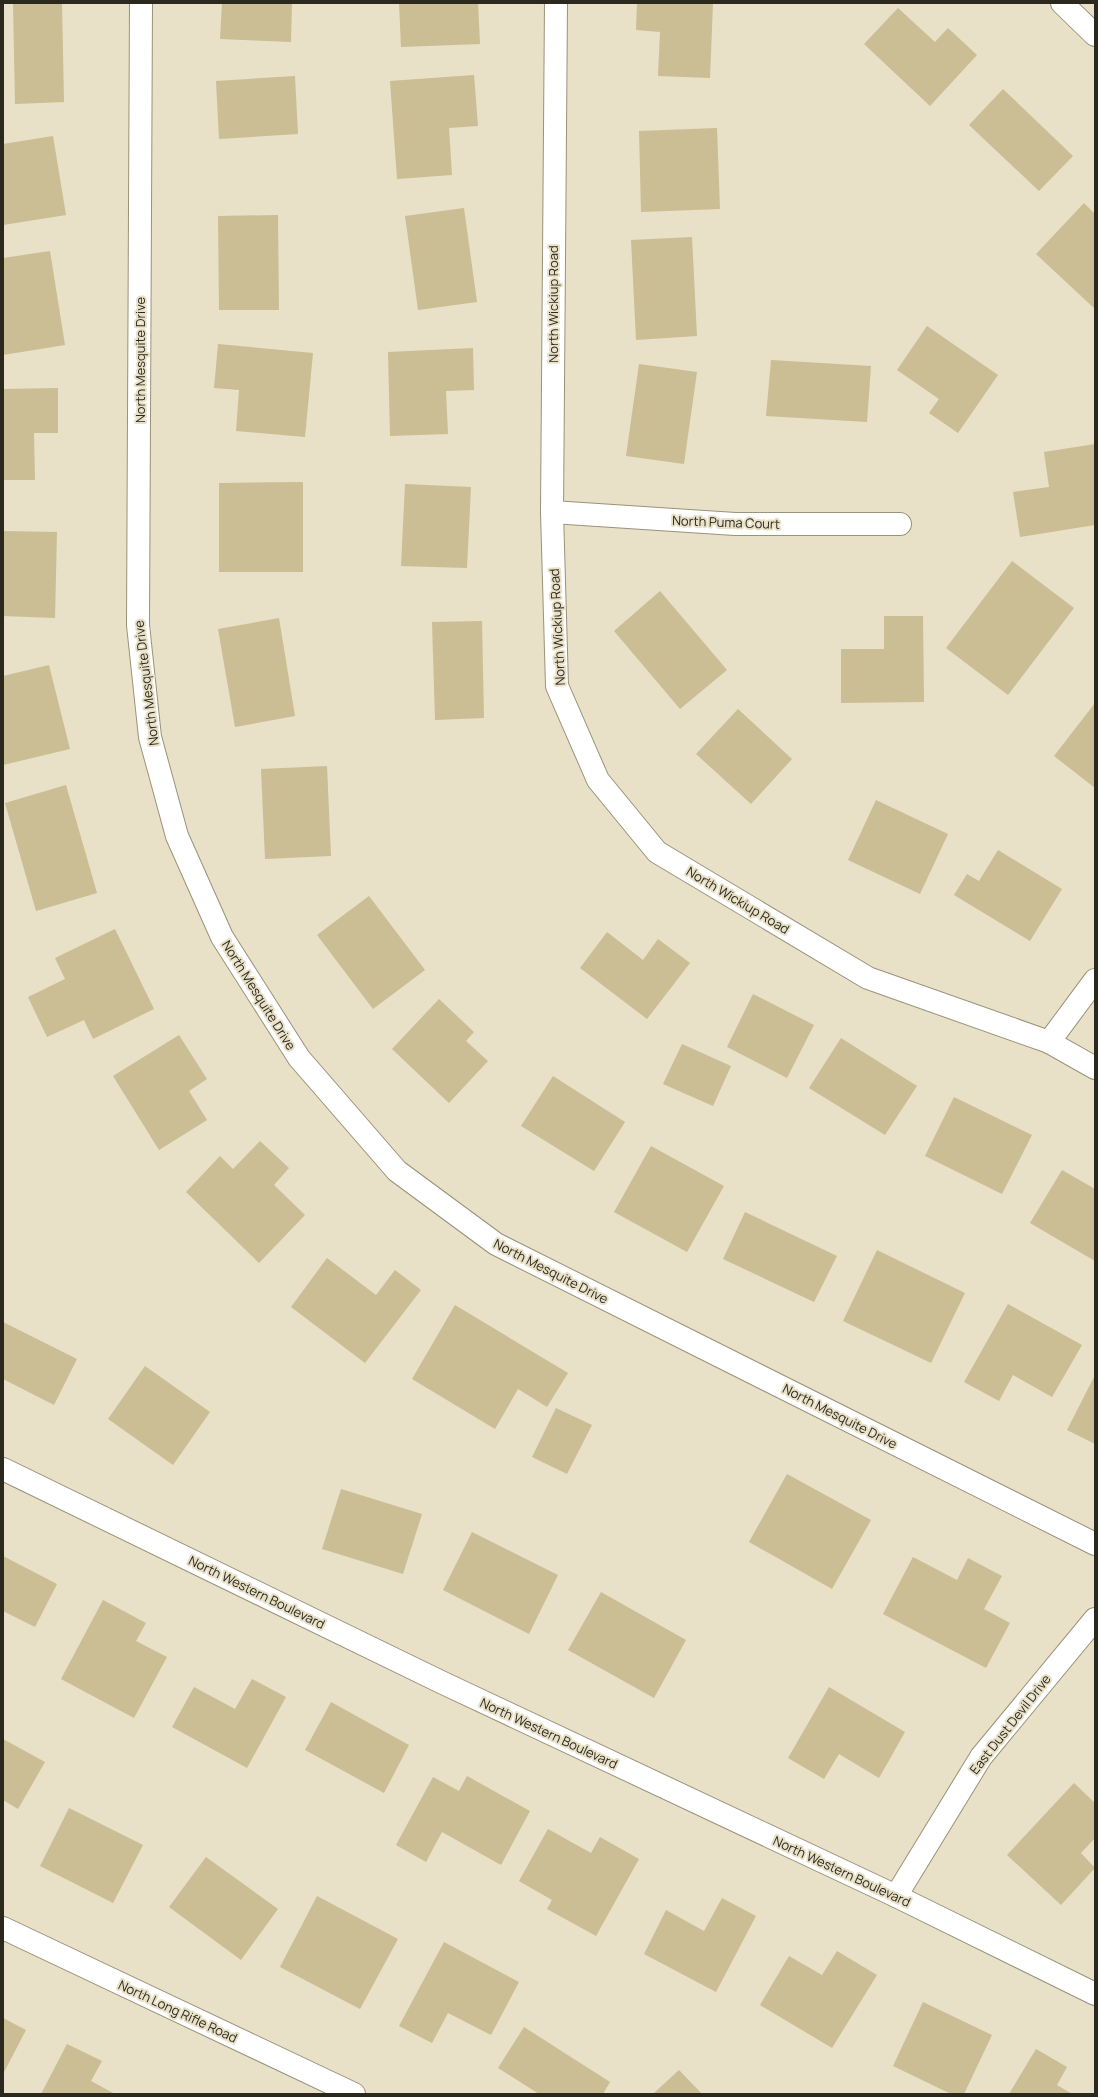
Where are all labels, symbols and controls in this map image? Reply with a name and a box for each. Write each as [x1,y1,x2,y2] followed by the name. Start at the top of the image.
[544,245,562,363] street label: North Wickiup Road
[131,297,149,423] street label: North Mesquite Drive
[672,511,780,533] street label: North Puma Court
[545,568,569,686] street label: North Wickiup Road
[129,619,163,747] street label: North Mesquite Drive
[683,862,793,938] street label: North Wickiup Road
[218,937,300,1054] street label: North Mesquite Drive
[491,1234,612,1308] street label: North Mesquite Drive
[780,1379,901,1453] street label: North Mesquite Drive
[186,1551,328,1633] street label: North Western Boulevard
[965,1670,1055,1778] street label: East Dust Devil Drive
[477,1693,621,1773] street label: North Western Boulevard
[770,1831,914,1911] street label: North Western Boulevard
[116,1975,240,2047] street label: North Long Rifle Road

